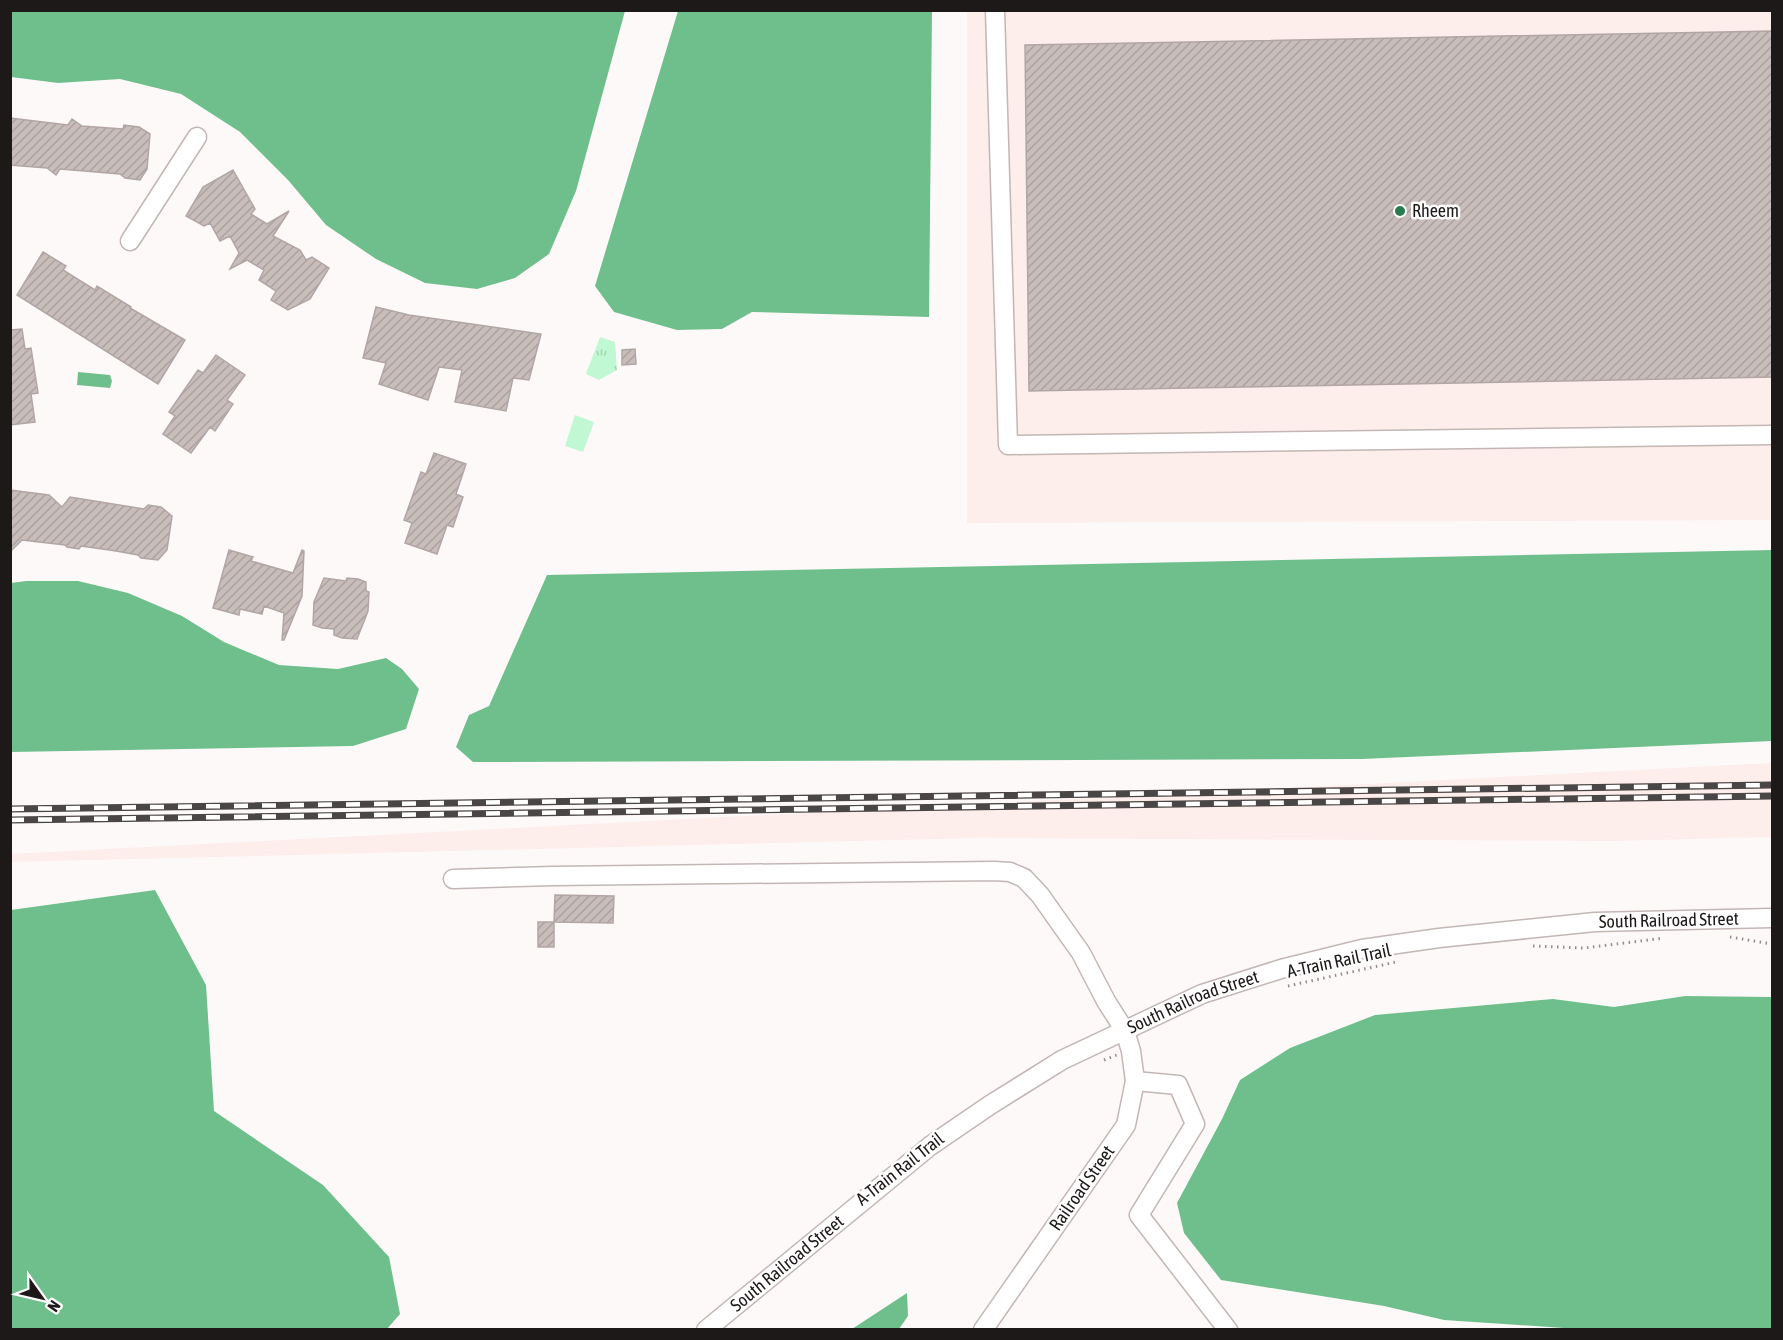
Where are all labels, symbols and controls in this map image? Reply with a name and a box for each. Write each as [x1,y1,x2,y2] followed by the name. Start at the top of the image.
[1412,200,1459,221] place label: Rheem
[1393,204,1407,218] marker: Rheem
[1599,908,1739,932] street label: South Railroad Street
[1285,939,1393,982] street label: A-Train Rail Trail
[1124,966,1261,1038] street label: South Railroad Street
[852,1128,948,1209] street label: A-Train Rail Trail
[1045,1141,1119,1234] street label: Railroad Street
[726,1210,848,1316] street label: South Railroad Street
[12,1268,72,1328] north arrow
[44,1297,65,1315] text: N

